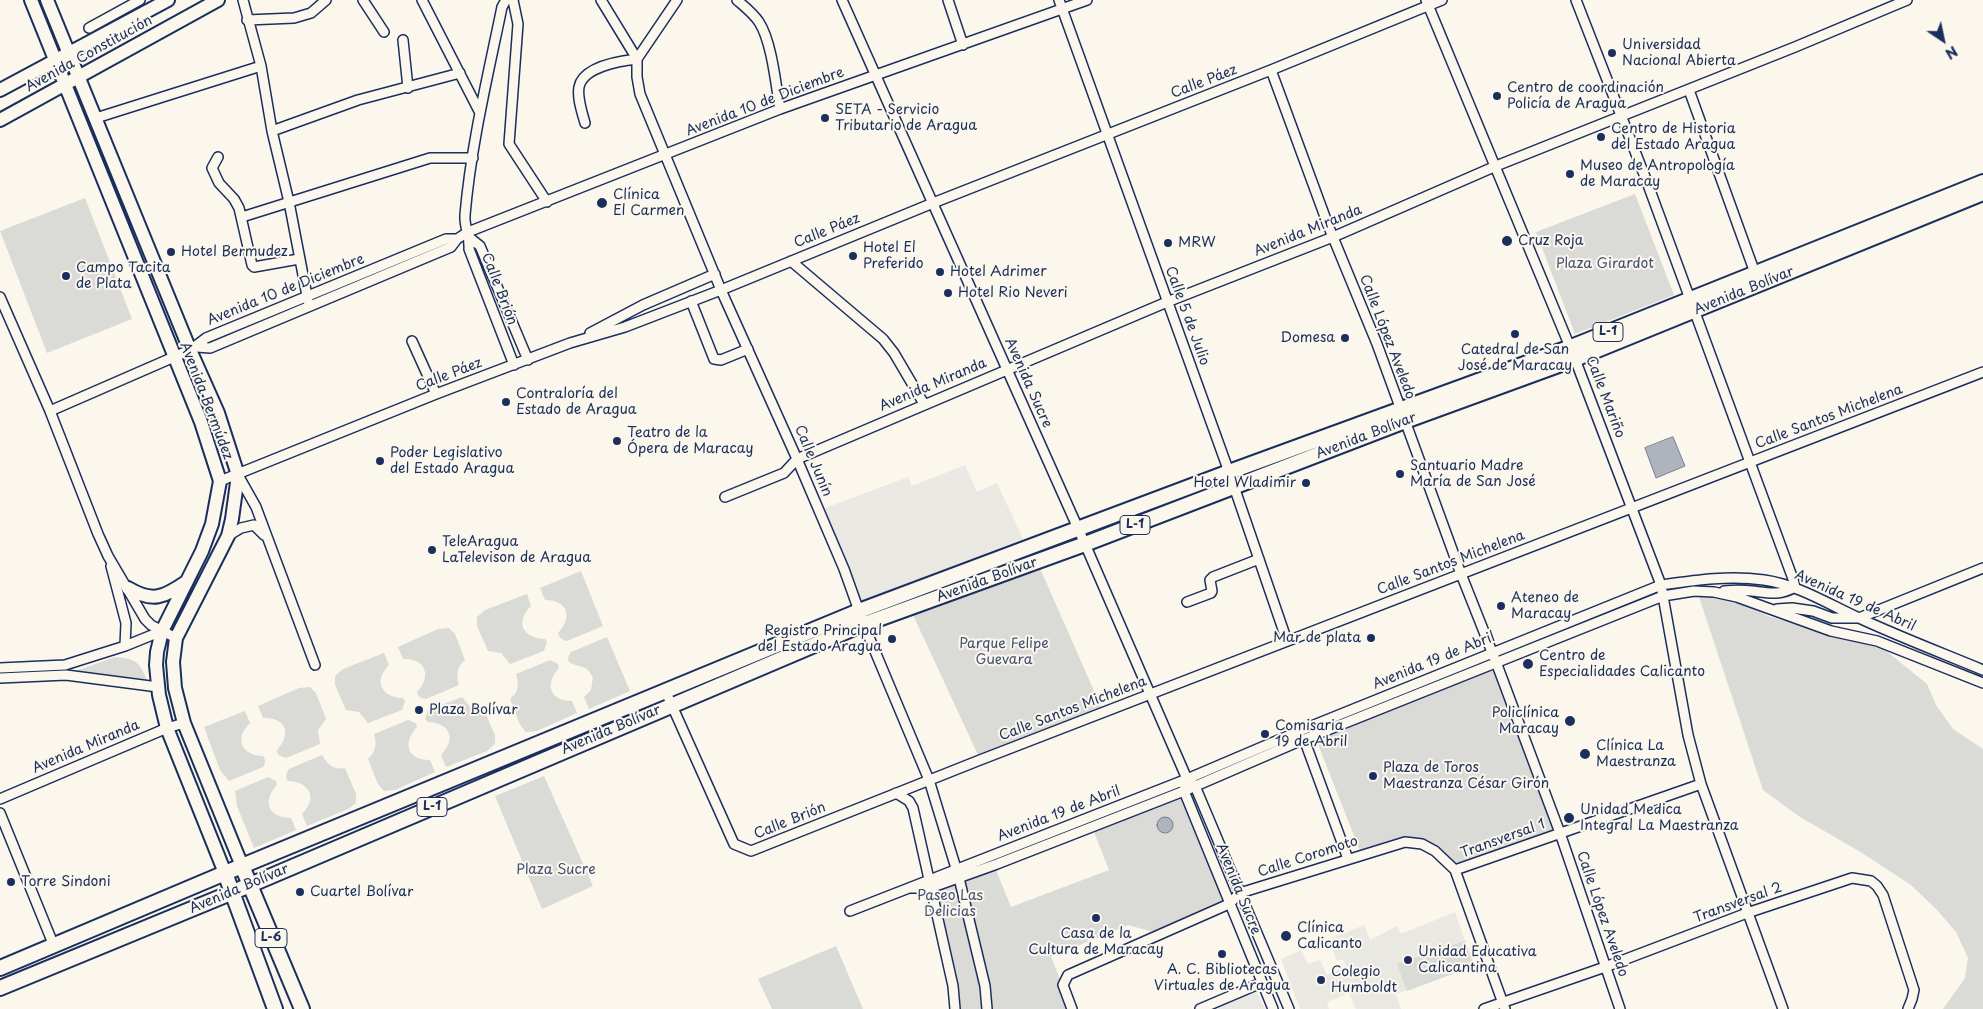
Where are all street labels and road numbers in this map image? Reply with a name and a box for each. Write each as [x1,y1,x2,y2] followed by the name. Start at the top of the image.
[23,12,155,96] street label: Avenida Constitución
[1169,62,1239,102] street label: Calle Páez
[684,64,846,140] street label: Avenida 10 de Diciembre
[1252,202,1364,260] street label: Avenida Miranda
[792,210,862,252] street label: Calle Páez
[205,251,367,329] street label: Avenida 10 de Diciembre
[478,251,520,327] street label: Calle Brión
[1692,263,1796,319] street label: Avenida Bolívar
[1161,264,1213,368] street label: Calle 5 de Julio
[1356,272,1418,402] street label: Calle López Aveledo
[1593,322,1623,342] road number: L-1
[1001,335,1055,431] street label: Avenida Sucre
[176,340,236,462] street label: Avenida Bermúdez
[1582,354,1628,440] street label: Calle Mariño
[414,355,484,395] street label: Calle Páez
[877,355,989,415] street label: Avenida Miranda
[1753,381,1905,453] street label: Calle Santos Michelena
[1314,409,1418,463] street label: Avenida Bolívar
[790,423,836,499] street label: Calle Junín
[1120,516,1150,534] road number: L-1
[1375,527,1527,599] street label: Calle Santos Michelena
[934,554,1040,606] street label: Avenida Bolívar
[1792,567,1918,635] street label: Avenida 19 de Abril
[1370,629,1498,693] street label: Avenida 19 de Abril
[997,673,1149,745] street label: Calle Santos Michelena
[559,702,663,758] street label: Avenida Bolívar
[30,717,142,777] street label: Avenida Miranda
[995,783,1123,845] street label: Avenida 19 de Abril
[417,798,447,816] road number: L-1
[752,799,828,843] street label: Calle Brión
[1458,816,1548,862] street label: Transversal 1
[1256,833,1360,881] street label: Calle Coromoto
[1212,841,1264,937] street label: Avenida Sucre
[1573,849,1631,979] street label: Calle López Aveledo
[187,861,291,917] street label: Avenida Bolívar
[1692,879,1784,927] street label: Transversal 2
[255,928,287,948] road number: L-6

